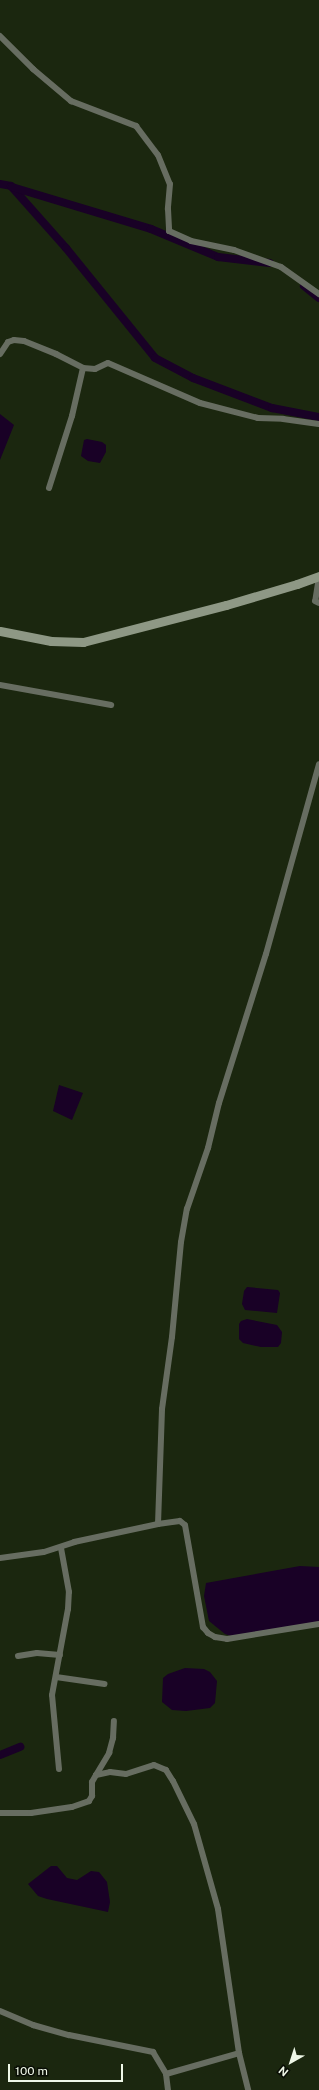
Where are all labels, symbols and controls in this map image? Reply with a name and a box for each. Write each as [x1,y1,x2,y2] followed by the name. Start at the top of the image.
[271,2042,311,2082] north arrow
[10,2056,125,2082] scale bar
[15,2064,48,2078] text: 100 m
[276,2064,291,2079] text: N

